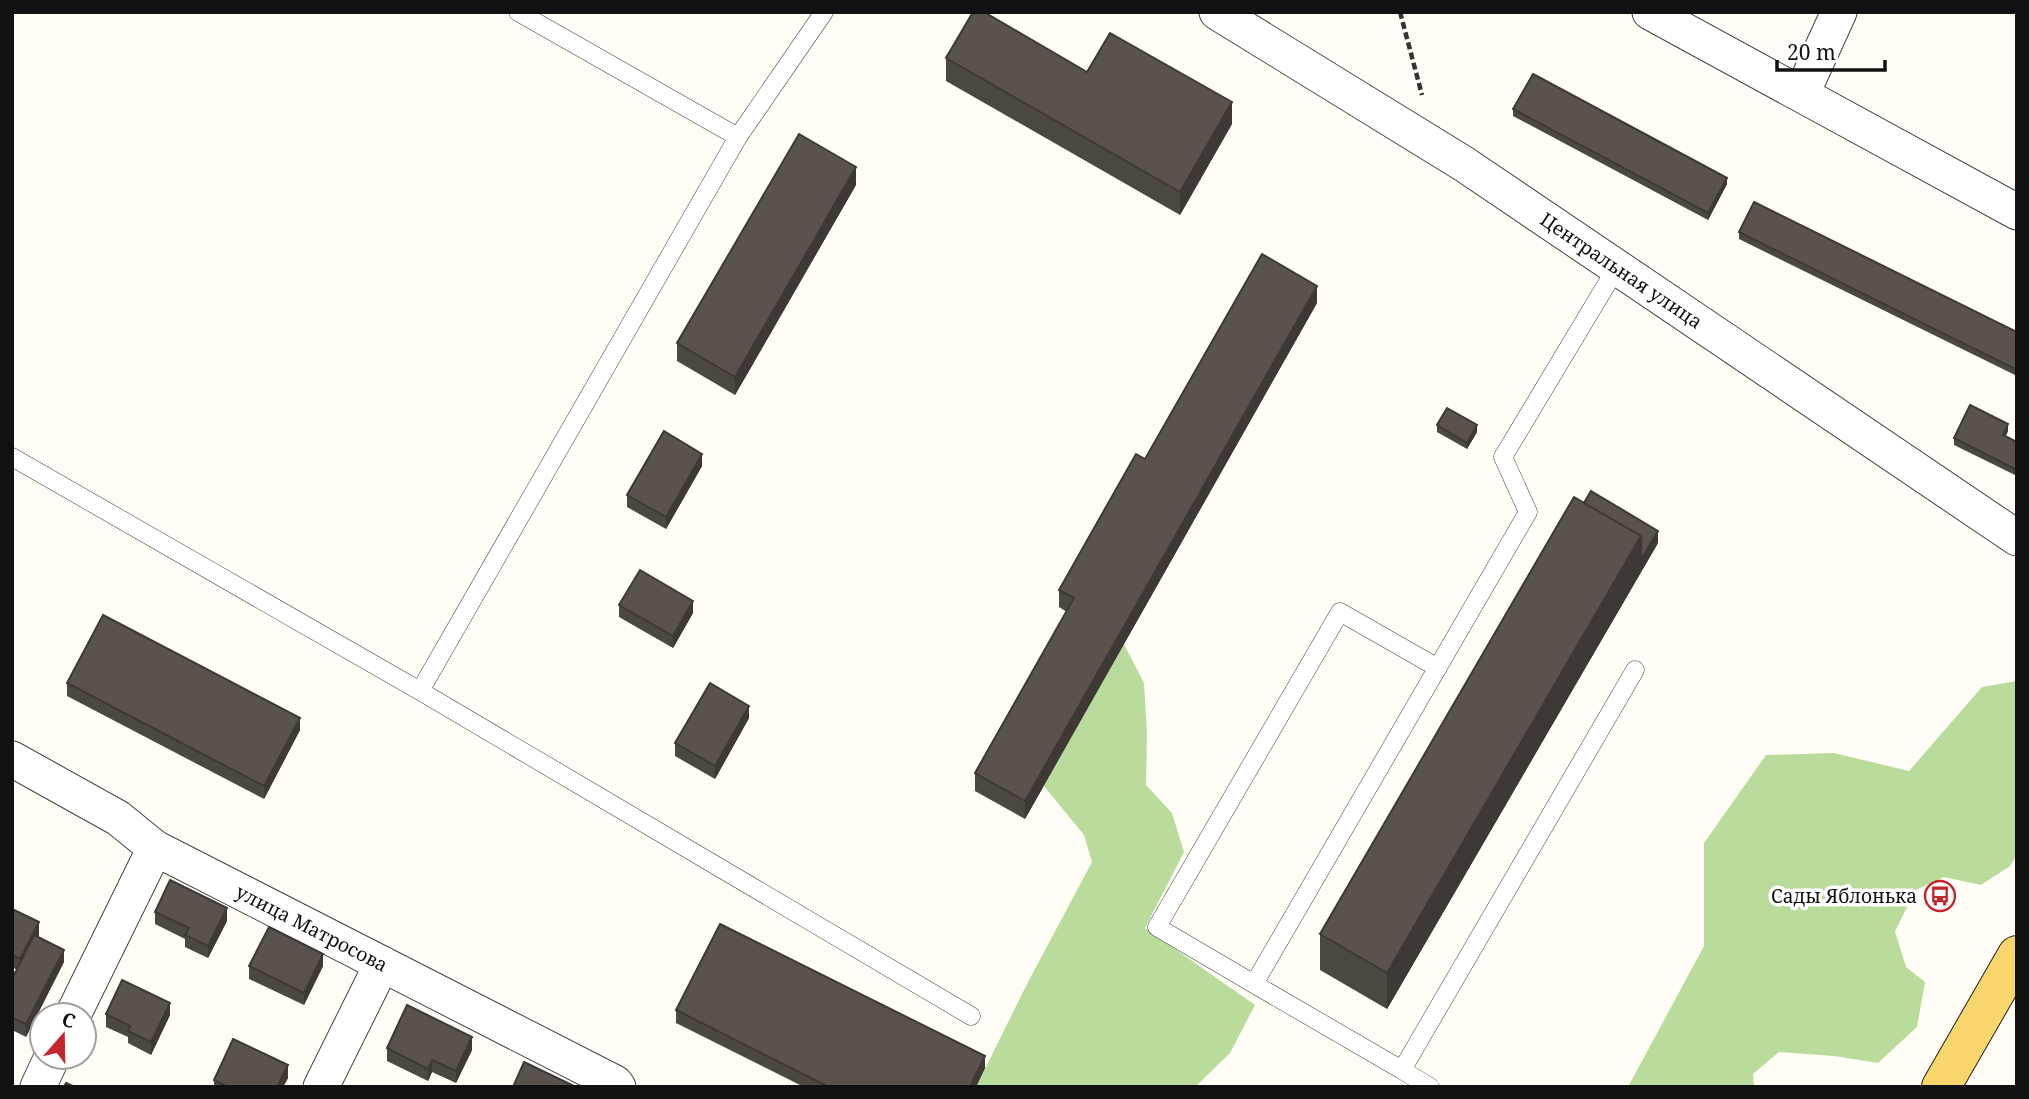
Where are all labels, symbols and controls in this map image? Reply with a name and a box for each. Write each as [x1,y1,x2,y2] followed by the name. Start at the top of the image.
[1777,28,1885,72] scale bar
[1787,38,1836,66] text: 20 m
[1535,206,1708,335] street label: Центральная улица
[231,878,392,978] street label: улица Матросова
[1923,879,1957,913] bus stop icon: Сады Яблонька
[1771,883,1917,909] place label: Сады Яблонька
[28,1001,98,1071] north arrow
[58,1006,79,1034] text: С

